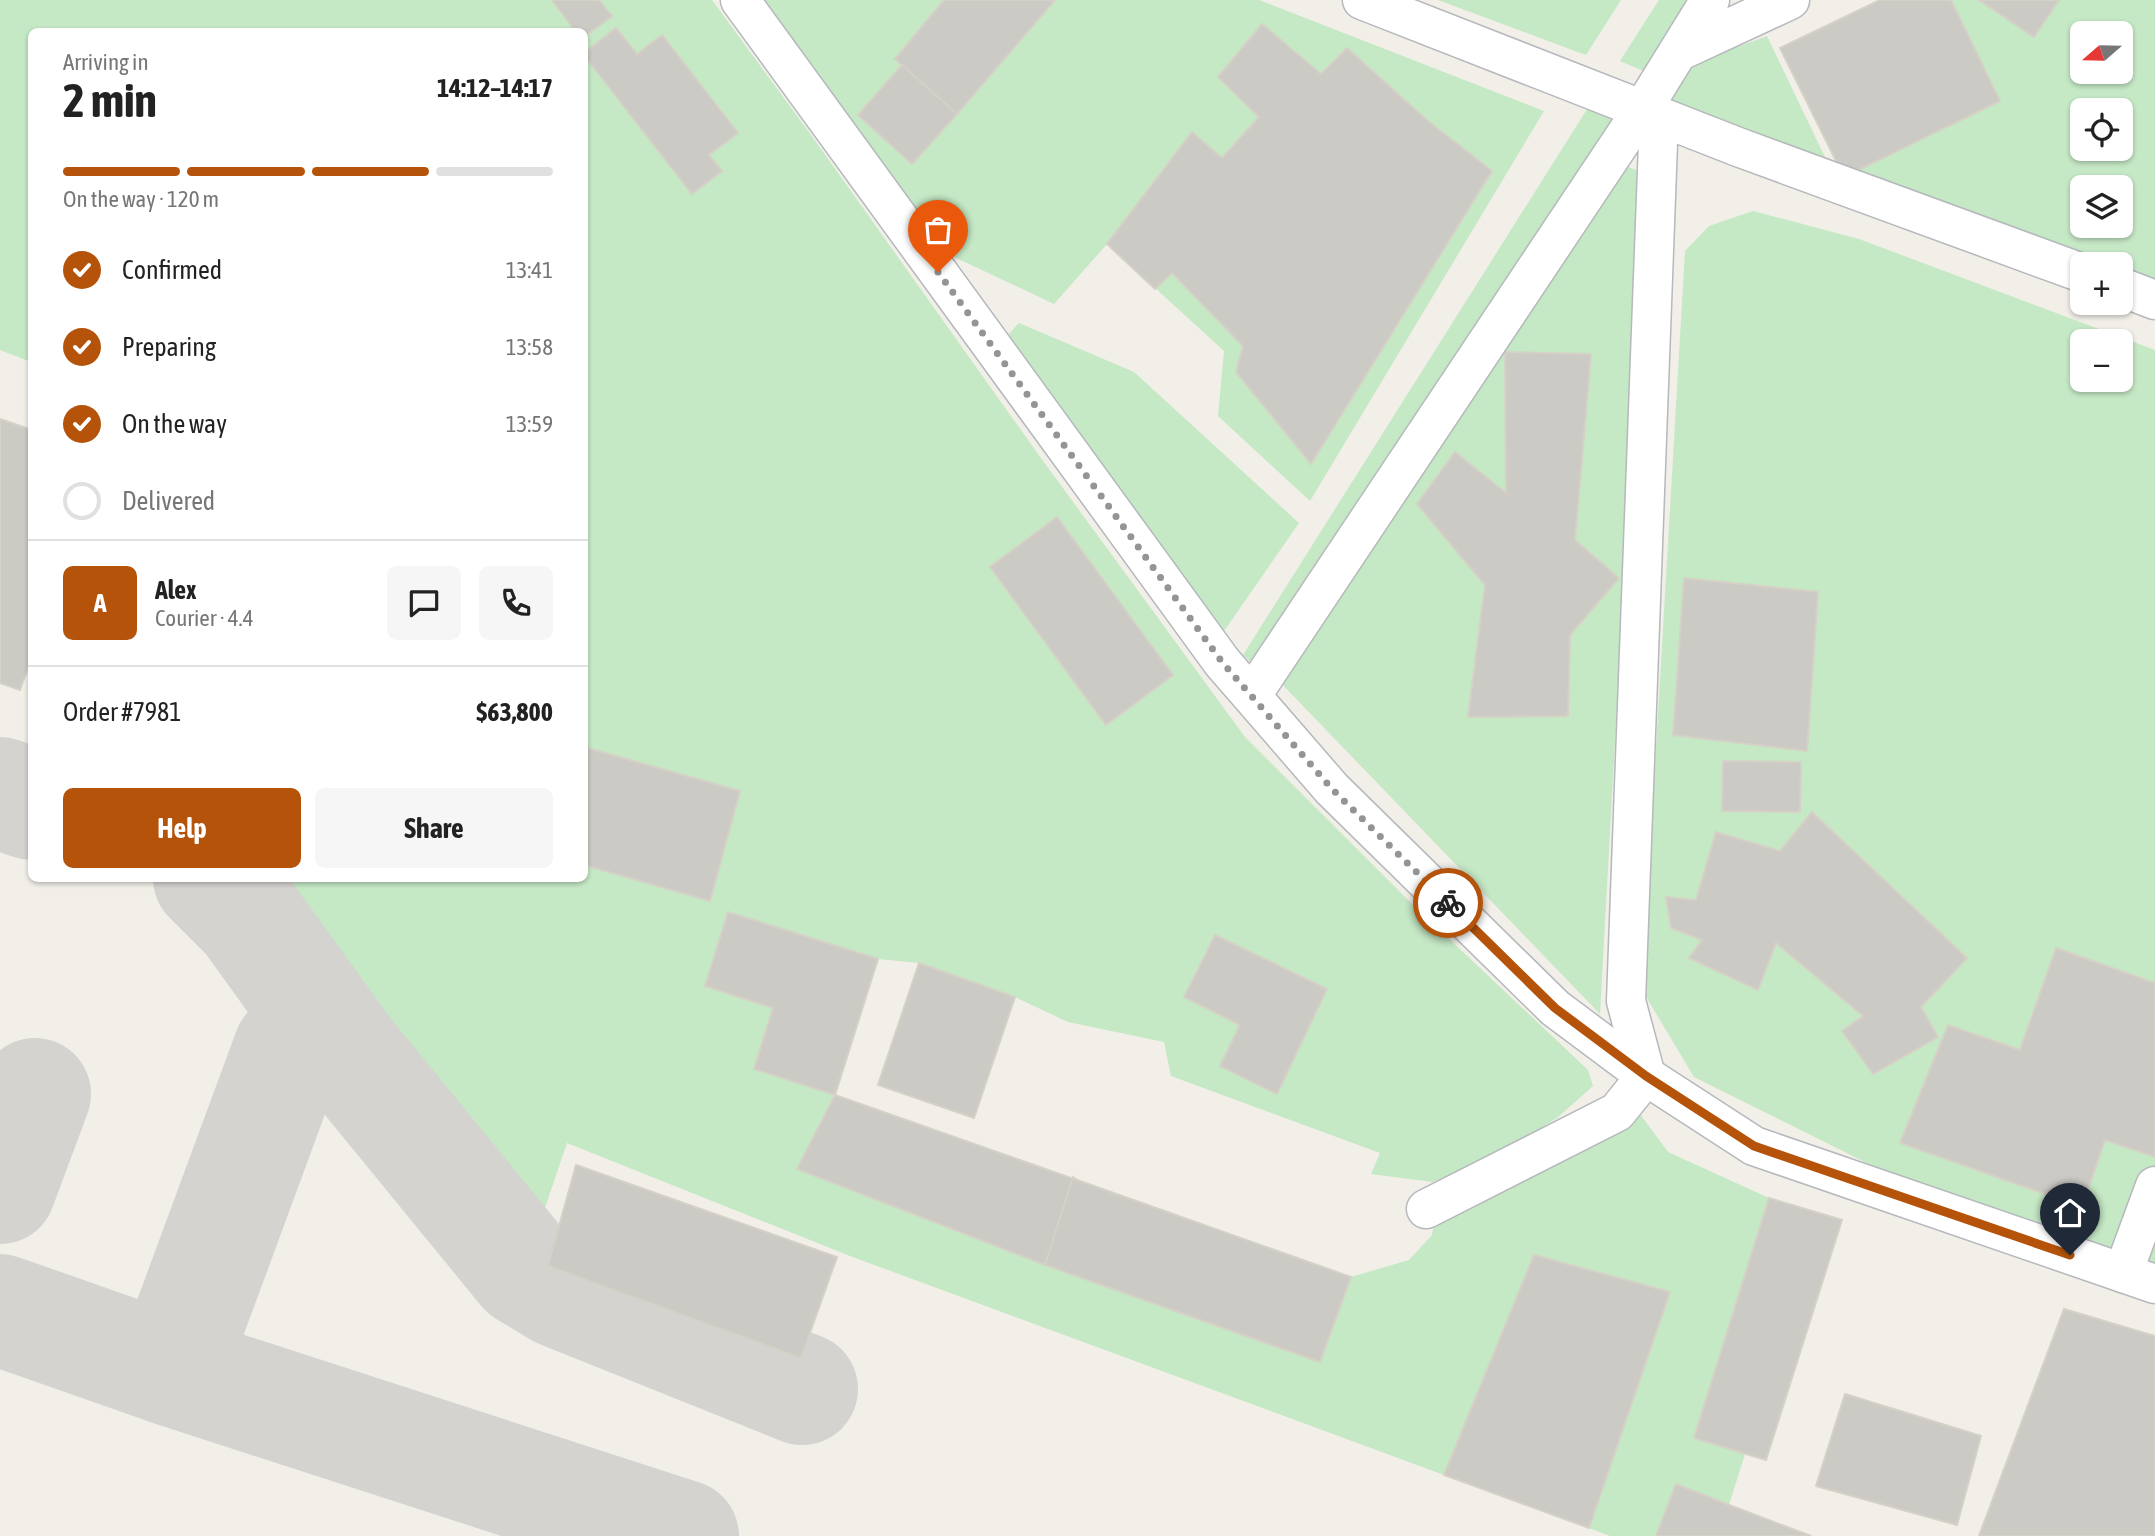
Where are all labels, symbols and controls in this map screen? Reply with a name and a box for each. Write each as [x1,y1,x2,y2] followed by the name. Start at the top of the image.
[2070,21,2133,84] north arrow
[2070,21,2133,392] map controls
[63,49,149,75] text: Arriving in
[437,73,553,103] text: 14:12–14:17
[63,74,157,127] text: 2 min
[2070,98,2133,161] button: locate
[2070,175,2133,238] button: layers
[63,186,219,212] text: On the way · 120 m
[908,200,968,272] pin
[919,211,957,249] icon: bag
[63,251,101,289] icon: check
[2070,252,2133,315] button: +
[122,255,222,285] text: Confirmed
[506,257,553,283] text: 13:41
[63,328,101,366] icon: check
[2070,329,2133,392] button: −
[122,332,216,362] text: Preparing
[506,334,553,360] text: 13:58
[63,405,101,443] icon: check
[122,409,227,439] text: On the way
[506,411,553,437] text: 13:59
[122,486,215,516] text: Delivered
[387,566,461,640] button: chat
[479,566,553,640] button: phone
[155,575,196,605] text: Alex
[94,588,106,618] text: A
[155,605,254,631] text: Courier · 4.4
[63,697,182,727] text: Order #7981
[476,697,553,727] text: $63,800
[63,788,301,868] button: Help
[315,788,553,868] button: Share
[1413,868,1483,938] courier
[1429,884,1467,922] icon: bike
[2040,1183,2100,1255] pin
[2051,1194,2089,1232] icon: home

